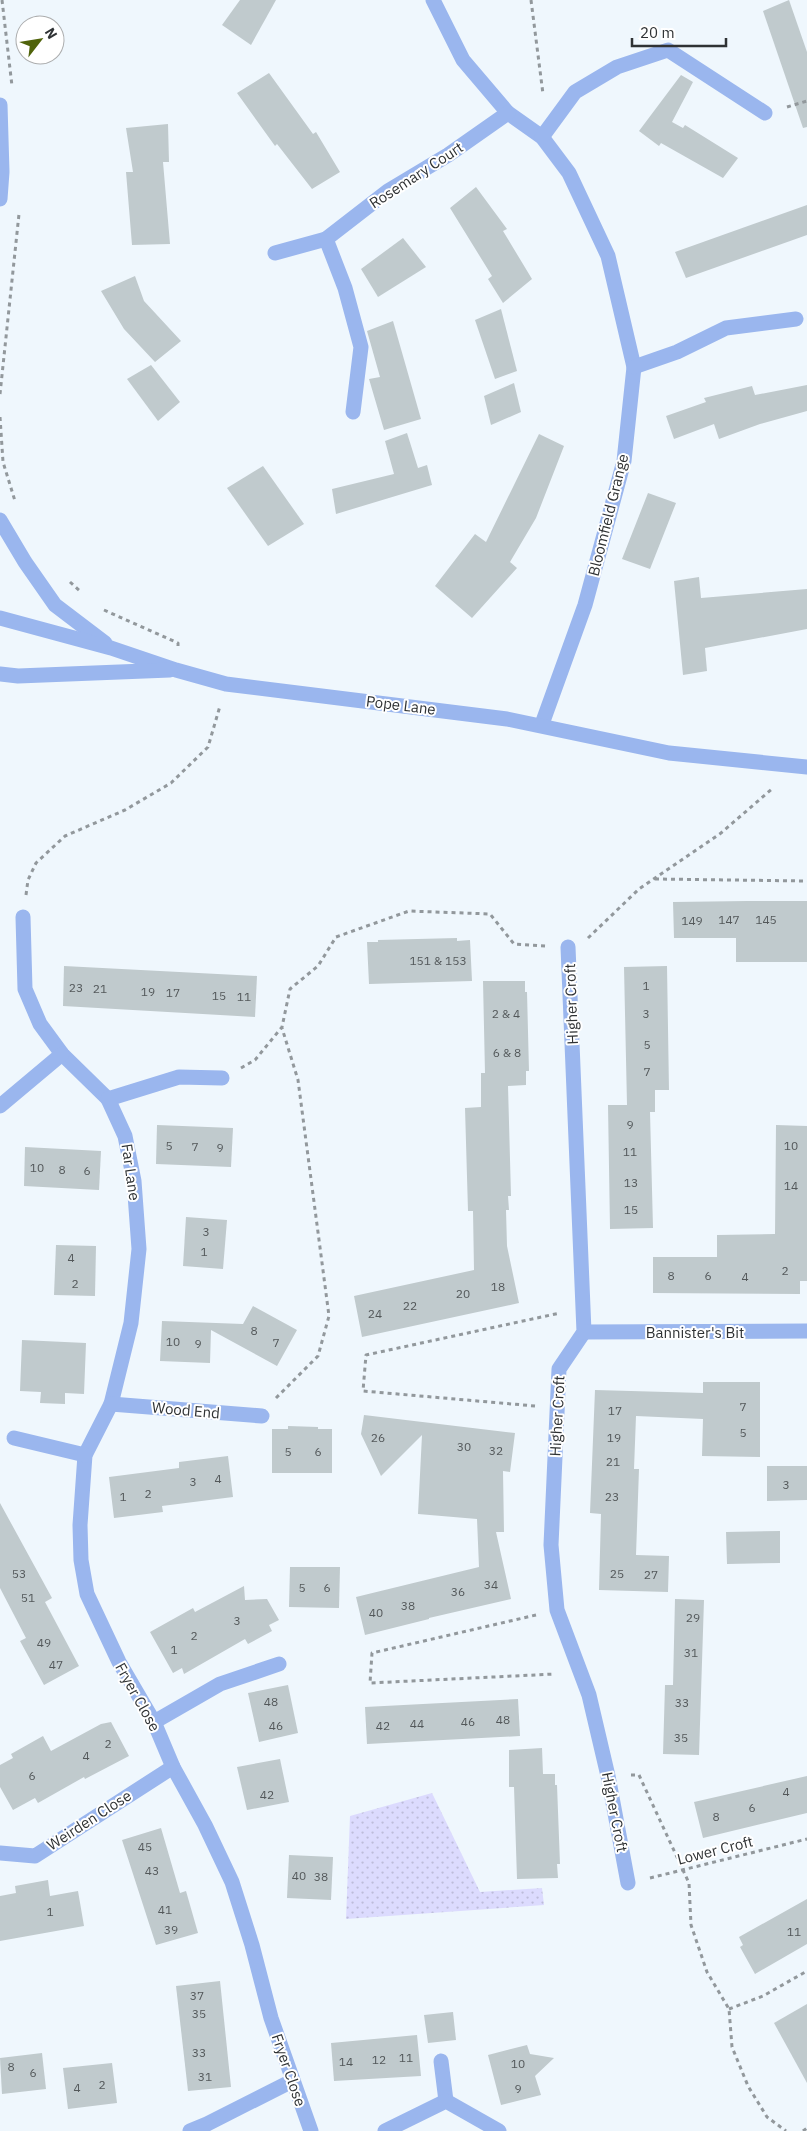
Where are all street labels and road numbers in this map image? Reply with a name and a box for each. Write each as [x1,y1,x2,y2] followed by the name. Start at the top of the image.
[365,138,467,212] street label: Rosemary Court
[584,452,632,578] street label: Bloomfield Grange
[365,691,437,719] street label: Pope Lane
[560,963,582,1045] street label: Higher Croft
[118,1142,144,1202] street label: Far Lane
[646,1323,744,1342] street label: Bannister's Bit
[545,1375,569,1457] street label: Higher Croft
[151,1398,221,1422] street label: Wood End
[111,1659,165,1735] street label: Fryer Close
[598,1770,632,1854] street label: Higher Croft
[43,1786,135,1854] street label: Weirden Close
[675,1831,755,1869] street label: Lower Croft
[268,2031,310,2109] street label: Fryer Close

